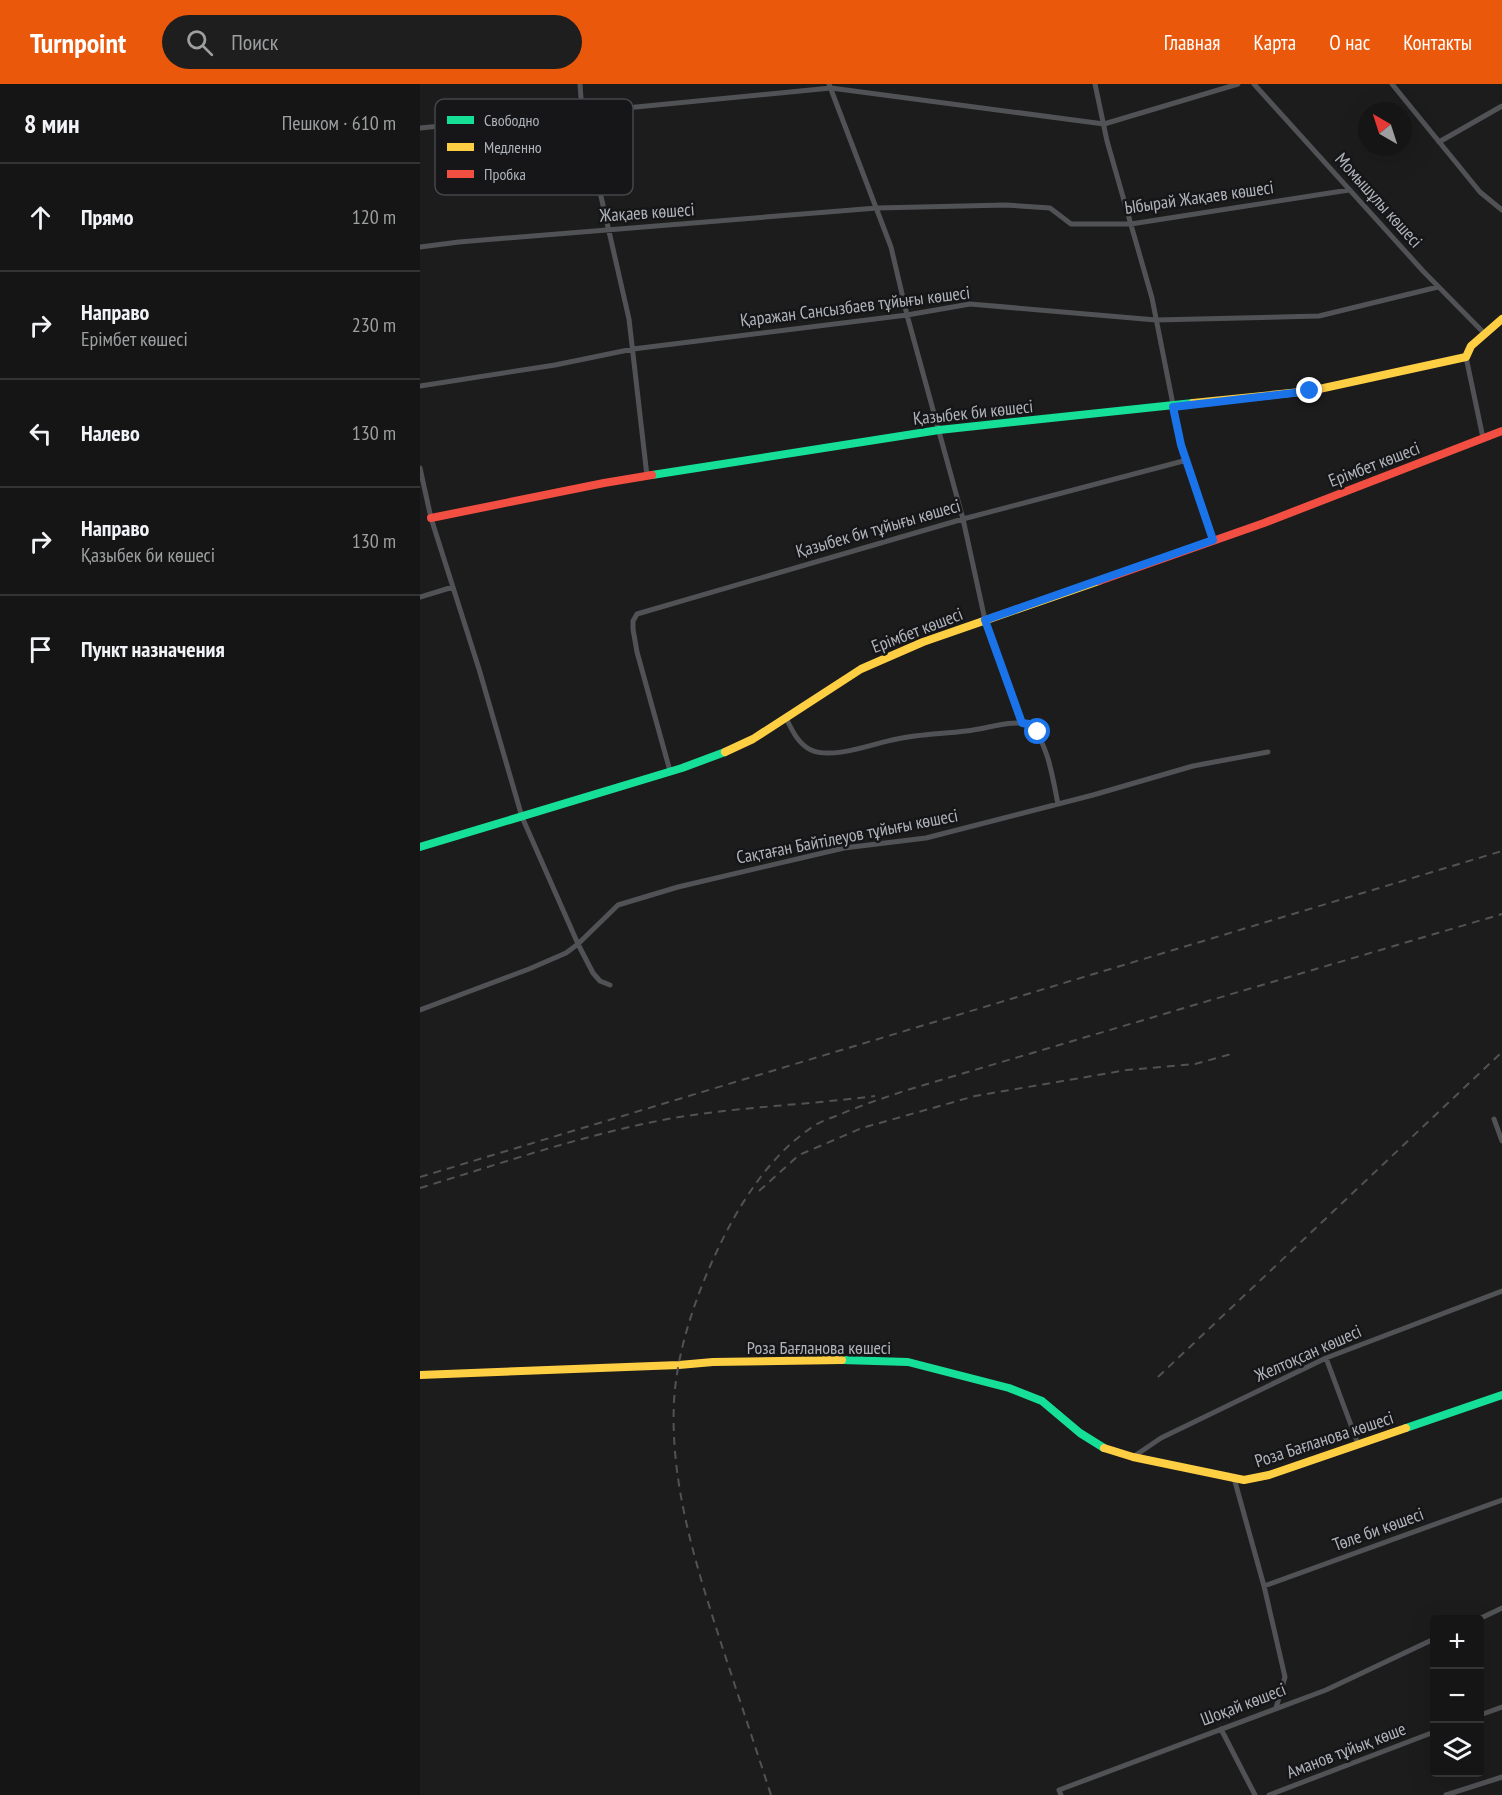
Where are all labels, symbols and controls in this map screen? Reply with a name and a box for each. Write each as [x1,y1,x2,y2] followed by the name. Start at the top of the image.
[162,15,582,69] search box
[30,24,126,61] text: Turnpoint
[183,26,216,59] icon: search
[231,28,278,56] text: Поиск
[1164,29,1220,56] text: Главная
[1253,29,1296,56] text: Карта
[1329,29,1370,56] text: О нас
[1403,29,1472,56] text: Контакты
[435,99,633,195] legend
[1358,102,1412,156] north arrow
[24,107,79,140] text: 8 мин
[282,110,396,136] text: Пешком · 610 m
[484,110,539,130] text: Свободно
[484,137,542,157] text: Медленно
[1330,148,1428,252] street label: Момышұлы көшесі
[484,164,526,184] text: Пробка
[1123,175,1275,219] street label: Ыбырай Жақаев көшесі
[598,197,695,227] street label: Жақаев көшесі
[24,201,57,234] icon: ahead
[81,203,134,231] text: Прямо
[352,204,396,230] text: 120 m
[739,280,971,332] street label: Қаражан Сансызбаев тұйығы көшесі
[81,298,149,326] text: Направо
[24,309,57,342] icon: right
[352,312,396,338] text: 230 m
[81,326,188,352] text: Ерімбет көшесі
[1296,377,1322,403] route end
[912,394,1034,430] street label: Қазыбек би көшесі
[24,417,57,450] icon: left
[81,419,140,447] text: Налево
[352,420,396,446] text: 130 m
[1325,436,1423,492] street label: Ерімбет көшесі
[793,494,963,562] street label: Қазыбек би тұйығы көшесі
[81,514,149,542] text: Направо
[24,525,57,558] icon: right
[352,528,396,554] text: 130 m
[81,542,215,568] text: Қазыбек би көшесі
[868,602,966,658] street label: Ерімбет көшесі
[24,633,57,666] icon: arrive
[81,635,225,663] text: Пункт назначения
[1024,718,1050,744] route start
[734,803,960,869] street label: Сақтаған Байтілеуов тұйығы көшесі
[1250,1319,1365,1387] street label: Желтоқсан көшесі
[747,1336,891,1359] street label: Роза Бағланова көшесі
[1252,1406,1396,1472] street label: Роза Бағланова көшесі
[1329,1502,1427,1556] street label: Төле би көшесі
[1430,1615,1484,1777] map controls
[1430,1615,1484,1669] button: +
[1430,1669,1484,1723] button: −
[1197,1677,1289,1731] street label: Шоқай көшесі
[1283,1717,1409,1783] street label: Аманов тұйық көше
[1430,1723,1484,1777] button: layers

